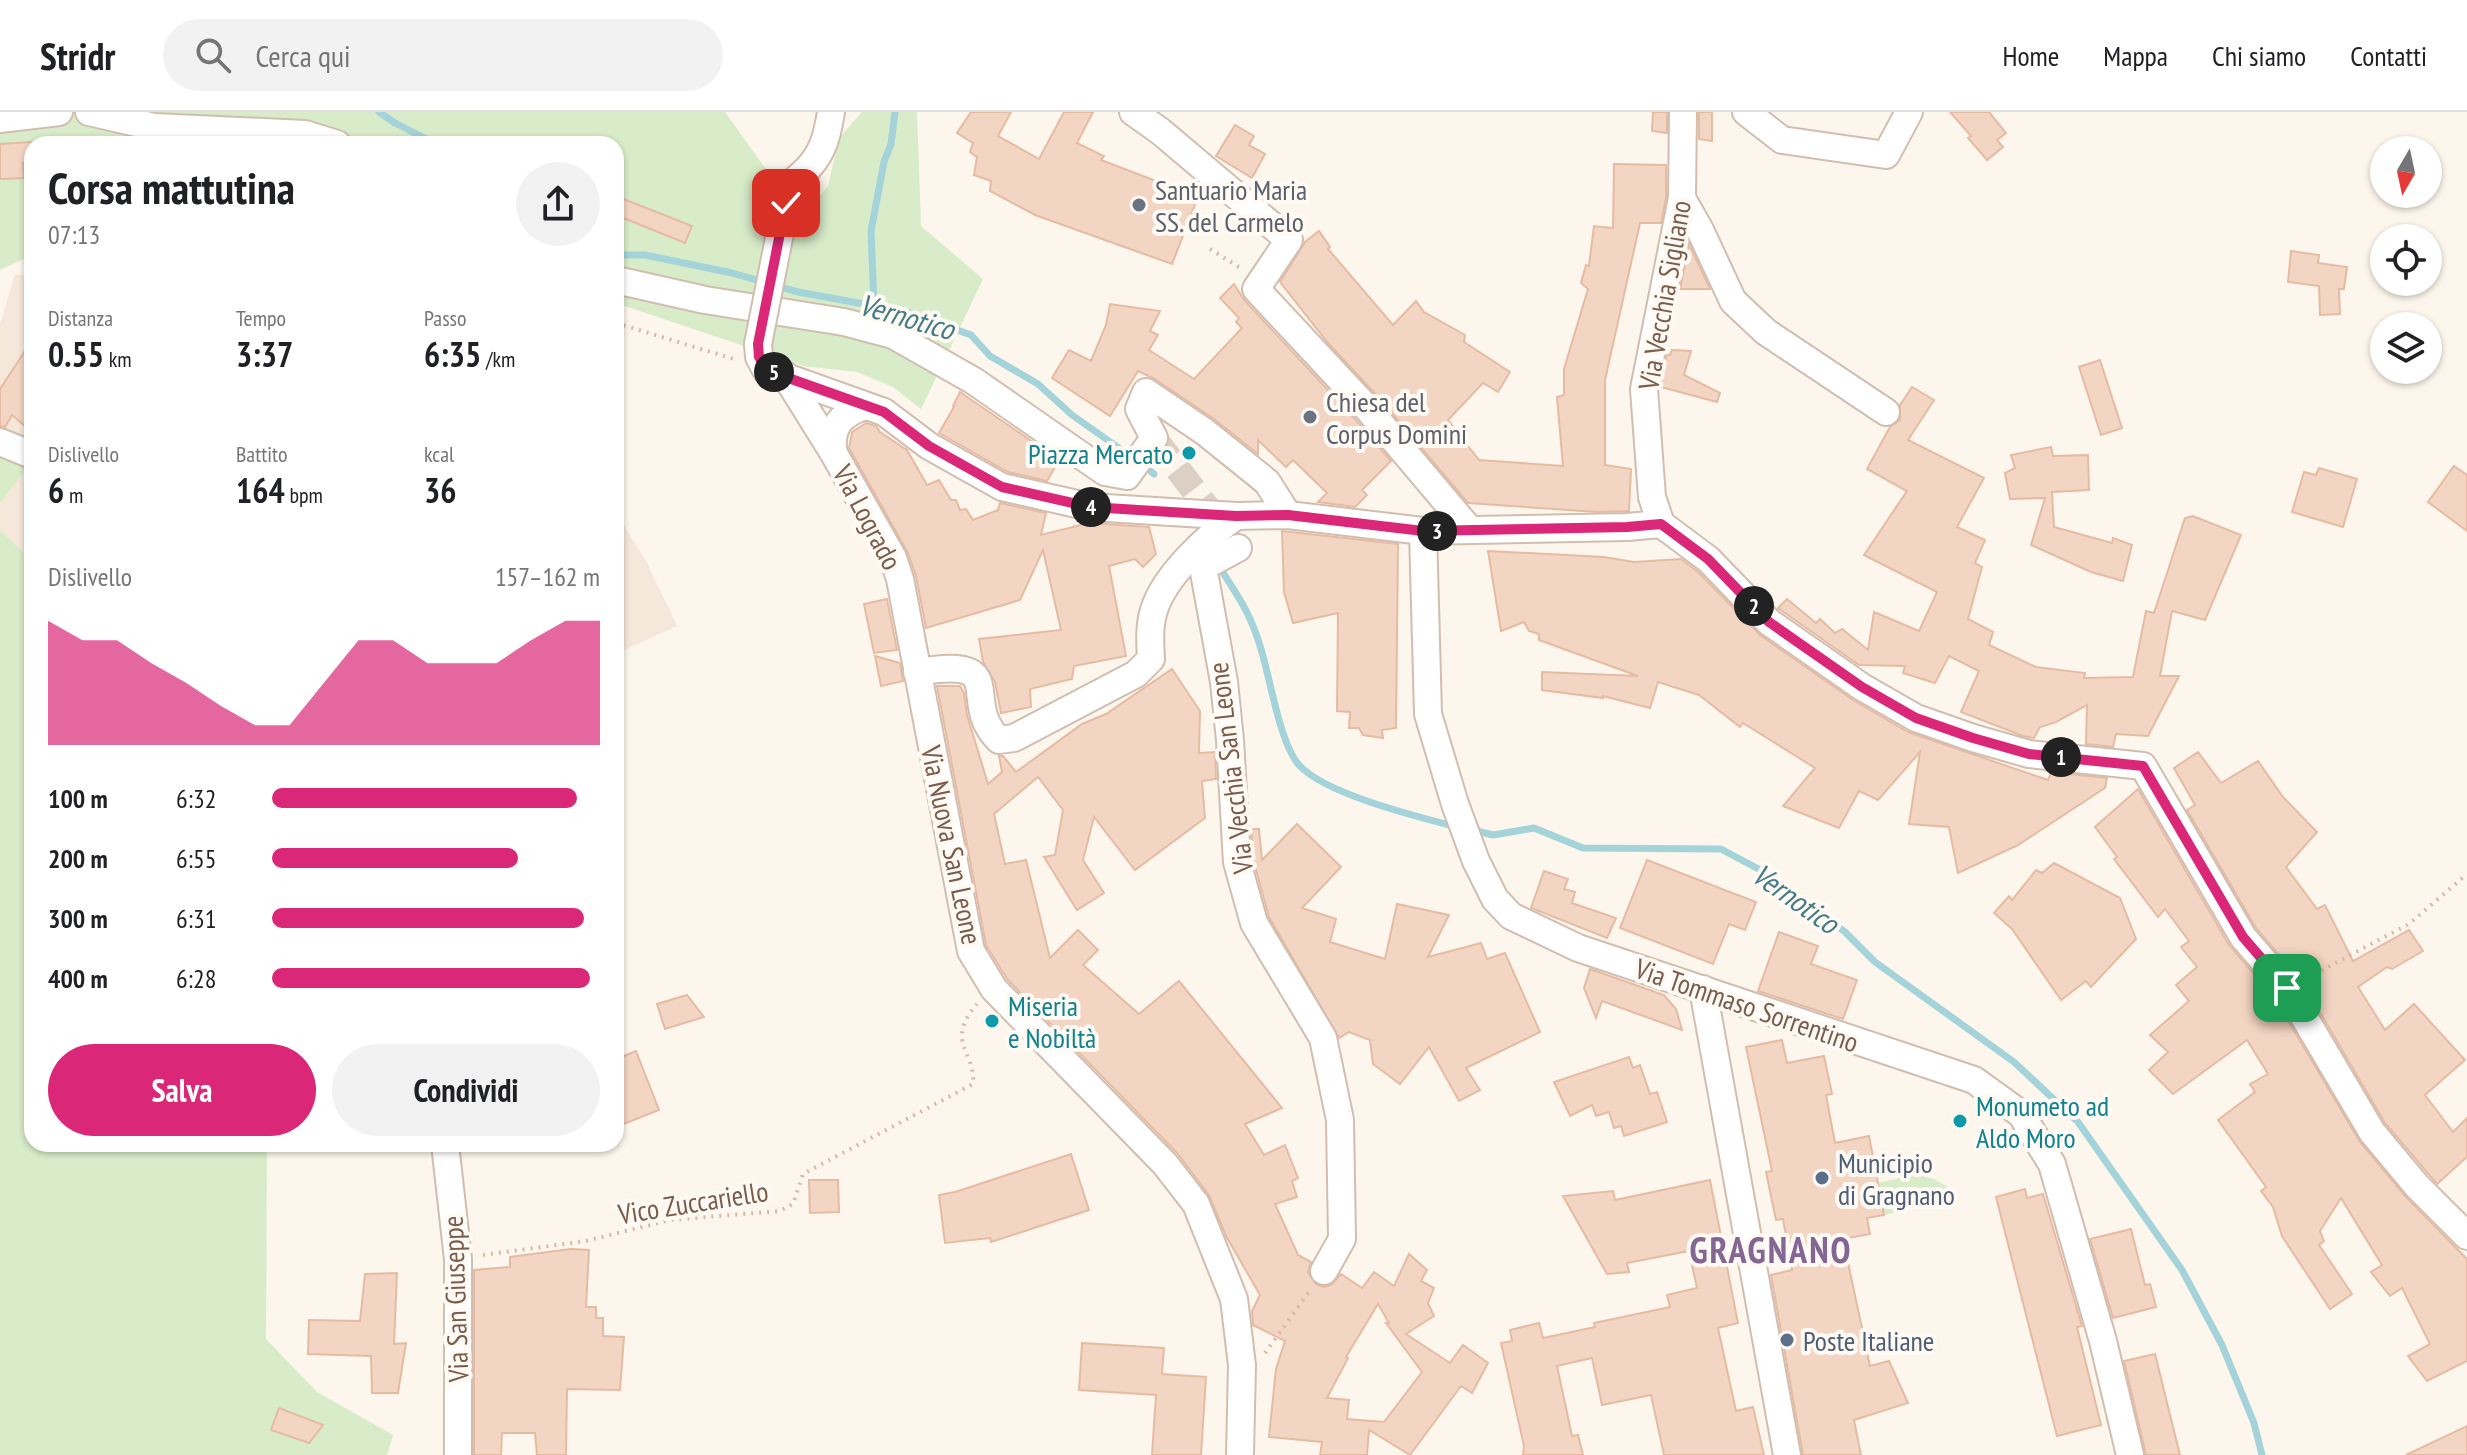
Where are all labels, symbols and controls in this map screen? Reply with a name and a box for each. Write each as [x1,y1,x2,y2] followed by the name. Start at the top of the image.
[163,19,723,91] search box
[40,31,115,80] text: Stridr
[191,33,235,77] icon: search
[255,36,351,75] text: Cerca qui
[2002,37,2059,74] text: Home
[2103,37,2168,74] text: Mappa
[2212,37,2306,74] text: Chi siamo
[2350,37,2427,74] text: Contatti
[2370,136,2442,208] north arrow
[2370,136,2442,384] map controls
[48,159,295,216] text: Corsa mattutina
[516,162,600,246] button: share
[752,169,820,237] pin
[1155,171,1307,240] place label: Santuario Maria SS. del Carmelo
[764,181,808,225] icon: check
[1130,196,1148,214] marker: Santuario Maria SS. del Carmelo
[1629,197,1699,394] street label: Via Vecchia Sigliano
[48,218,100,251] text: 07:13
[2370,224,2442,296] button: locate
[855,284,961,349] water label: Vernotico
[48,304,113,332] text: Distanza
[236,304,286,332] text: Tempo
[424,304,467,332] text: Passo
[2370,312,2442,384] button: layers
[48,332,104,376] text: 0.55
[236,332,293,376] text: 3:37
[424,332,481,376] text: 6:35
[104,345,132,373] text: km
[481,345,515,373] text: /km
[754,352,794,392] pin: 5
[769,358,779,386] text: 5
[1326,383,1467,452] place label: Chiesa del Corpus Domini
[1301,408,1319,426] marker: Chiesa del Corpus Domini
[1028,435,1173,472] place label: Piazza Mercato
[48,440,119,468] text: Dislivello
[236,440,287,468] text: Battito
[424,440,454,468] text: kcal
[1180,444,1198,462] marker: Piazza Mercato
[824,457,911,576] street label: Via Logrado
[48,468,64,512] text: 6
[236,468,285,512] text: 164
[424,468,457,512] text: 36
[64,481,83,509] text: m
[285,481,323,509] text: bpm
[1071,487,1111,527] pin: 4
[1086,493,1096,521] text: 4
[1417,511,1457,551] pin: 3
[1432,517,1442,545] text: 3
[48,560,132,593] text: Dislivello
[495,560,600,593] text: 157–162 m
[1734,586,1774,626] pin: 2
[1749,592,1759,620] text: 2
[1199,660,1261,877] street label: Via Vecchia San Leone
[2041,737,2081,777] pin: 1
[913,741,991,948] street label: Via Nuova San Leone
[2056,743,2066,771] text: 1
[48,782,108,815] text: 100 m
[176,782,216,815] text: 6:32
[48,842,108,875] text: 200 m
[176,842,216,875] text: 6:55
[1745,854,1849,943] water label: Vernotico
[48,902,108,935] text: 300 m
[176,902,216,935] text: 6:31
[1630,949,1864,1061] street label: Via Tommaso Sorrentino
[2253,954,2321,1022] pin
[48,962,108,995] text: 400 m
[176,962,216,995] text: 6:28
[2265,966,2309,1010] icon: arrive
[1008,987,1096,1056] place label: Miseria e Nobiltà
[983,1012,1001,1030] marker: Miseria e Nobiltà
[48,1044,316,1136] button: Salva
[332,1044,600,1136] button: Condividi
[1976,1087,2109,1156] place label: Monumeto ad Aldo Moro
[1951,1112,1969,1130] marker: Monumeto ad Aldo Moro
[1838,1144,1955,1213] place label: Municipio di Gragnano
[1813,1169,1831,1187] marker: Municipio di Gragnano
[614,1172,771,1232] street label: Vico Zuccariello
[434,1215,476,1384] street label: Via San Giuseppe
[1689,1226,1853,1273] district label: GRAGNANO
[1803,1322,1934,1359] place label: Poste Italiane
[1778,1331,1796,1349] marker: Poste Italiane

